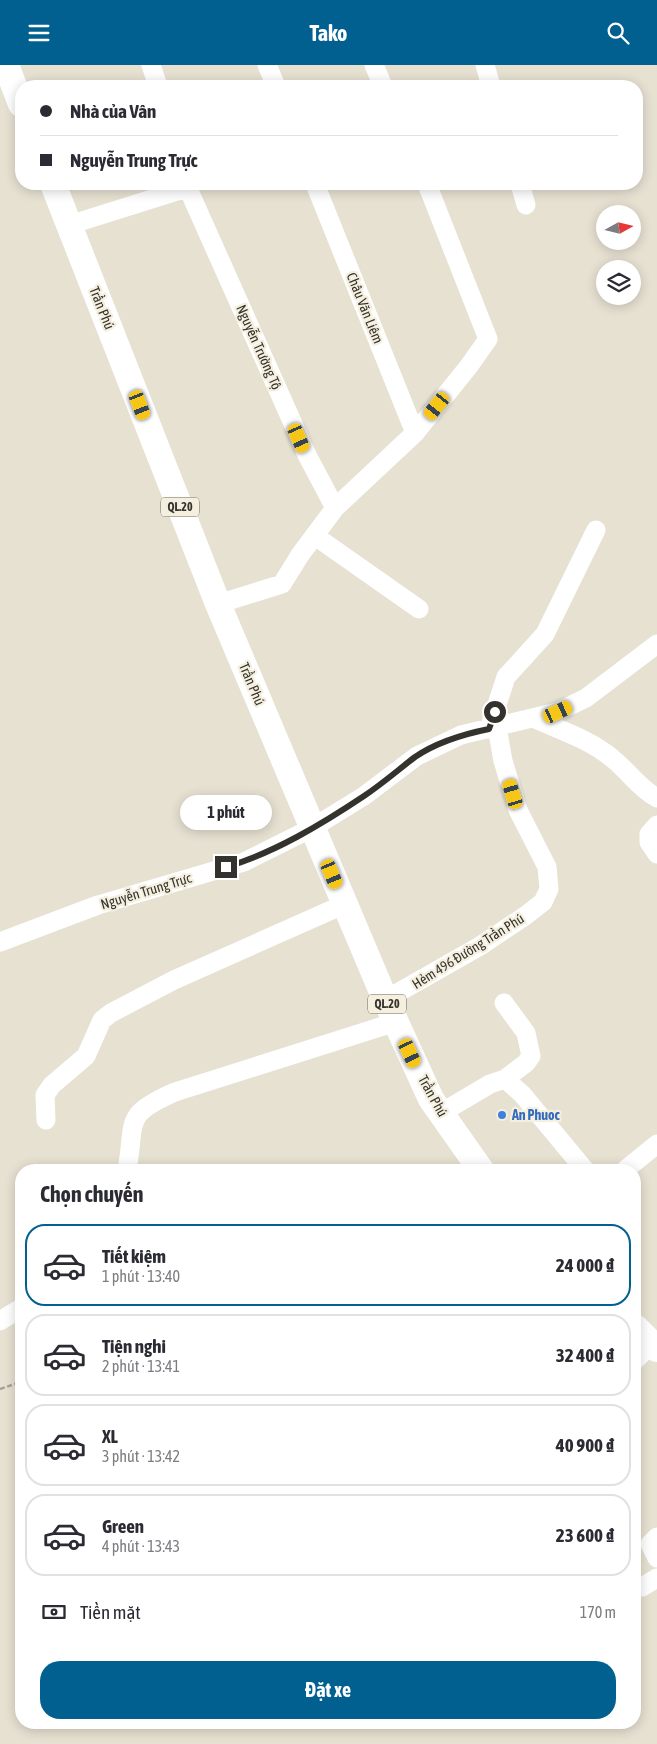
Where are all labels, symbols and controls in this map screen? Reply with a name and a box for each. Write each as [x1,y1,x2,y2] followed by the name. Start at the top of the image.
[25,19,53,47] icon: menu
[604,19,632,47] icon: search
[310,20,347,46] text: Tako
[70,100,156,122] text: Nhà của Vân
[70,149,198,171] text: Nguyễn Trung Trực
[596,205,641,250] north arrow
[596,205,641,305] map controls
[596,260,641,305] button: layers
[344,270,386,346] street label: Châu Văn Liêm
[86,284,119,332] street label: Trần Phú
[233,302,285,392] street label: Nguyễn Trường Tộ
[127,388,152,422] car
[421,390,452,422] car
[286,421,311,455] car
[161,497,199,517] road number: QL.20
[236,660,269,708] street label: Trần Phú
[541,699,574,725] car
[484,701,506,723] route start
[501,777,524,811] car
[180,795,272,829] callout: 1 phút
[207,803,245,821] text: 1 phút
[215,856,237,878] route end
[319,857,344,891] car
[99,869,194,912] street label: Nguyễn Trung Trực
[409,909,527,992] street label: Hẻm 496 Đường Trần Phú
[368,995,406,1014] road number: QL.20
[396,1036,423,1070] car
[415,1072,452,1119] street label: Trần Phú
[511,1107,561,1123] place label: An Phuoc
[496,1109,508,1121] marker: An Phuoc
[40,1181,144,1207] text: Chọn chuyến
[42,1243,87,1288] icon: car
[102,1245,166,1267] text: Tiết kiệm
[556,1254,614,1276] text: 24 000 ₫
[102,1267,180,1285] text: 1 phút · 13:40
[42,1333,87,1378] icon: car
[102,1335,166,1357] text: Tiện nghi
[556,1344,614,1366] text: 32 400 ₫
[102,1357,180,1375] text: 2 phút · 13:41
[42,1423,87,1468] icon: car
[102,1425,118,1447] text: XL
[556,1434,614,1456] text: 40 900 ₫
[102,1447,180,1465] text: 3 phút · 13:42
[42,1513,87,1558] icon: car
[102,1515,144,1537] text: Green
[556,1524,614,1546] text: 23 600 ₫
[102,1537,180,1555] text: 4 phút · 13:43
[40,1598,68,1626] icon: cash
[80,1601,141,1623] text: Tiền mặt
[580,1603,616,1621] text: 170 m
[40,1661,616,1719] button: Đặt xe

